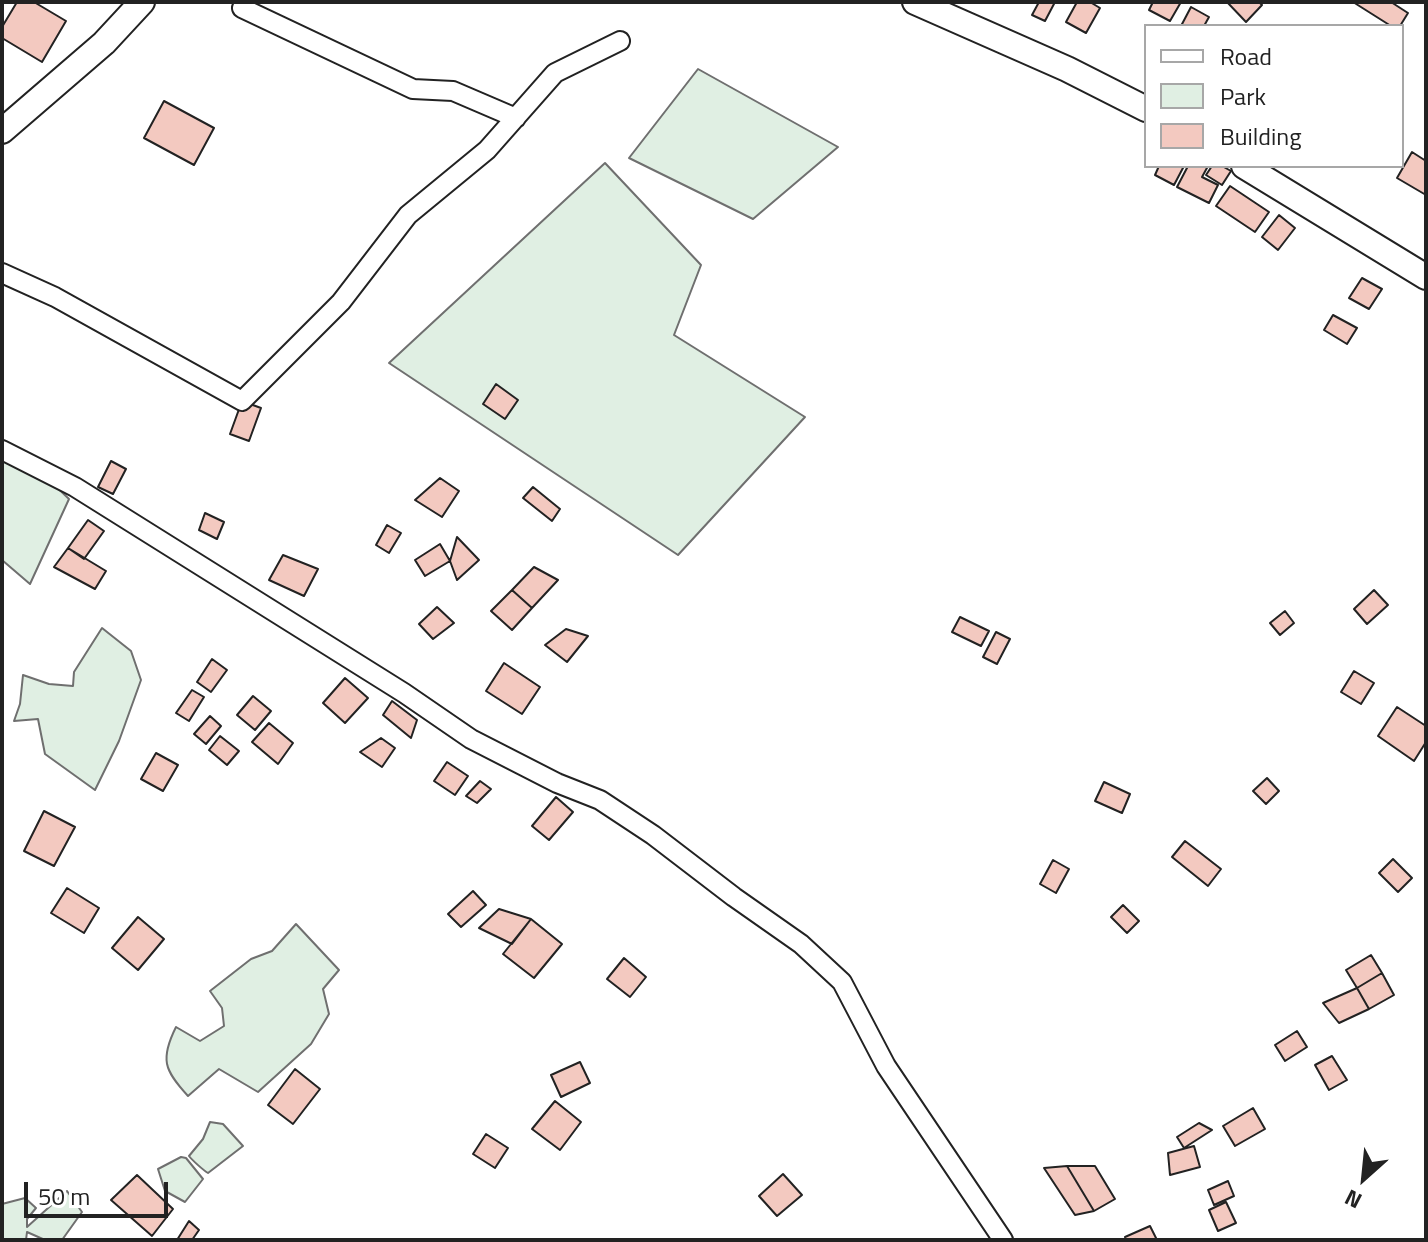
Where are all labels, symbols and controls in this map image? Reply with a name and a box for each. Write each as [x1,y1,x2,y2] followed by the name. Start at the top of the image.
[1144,24,1404,168] legend
[1220,38,1272,74] text: Road
[1220,78,1266,114] text: Park
[1220,118,1302,154] text: Building
[1324,1138,1404,1218] north arrow
[28,1166,172,1216] scale bar
[38,1178,90,1214] text: 50 m
[1339,1181,1368,1218] text: N

